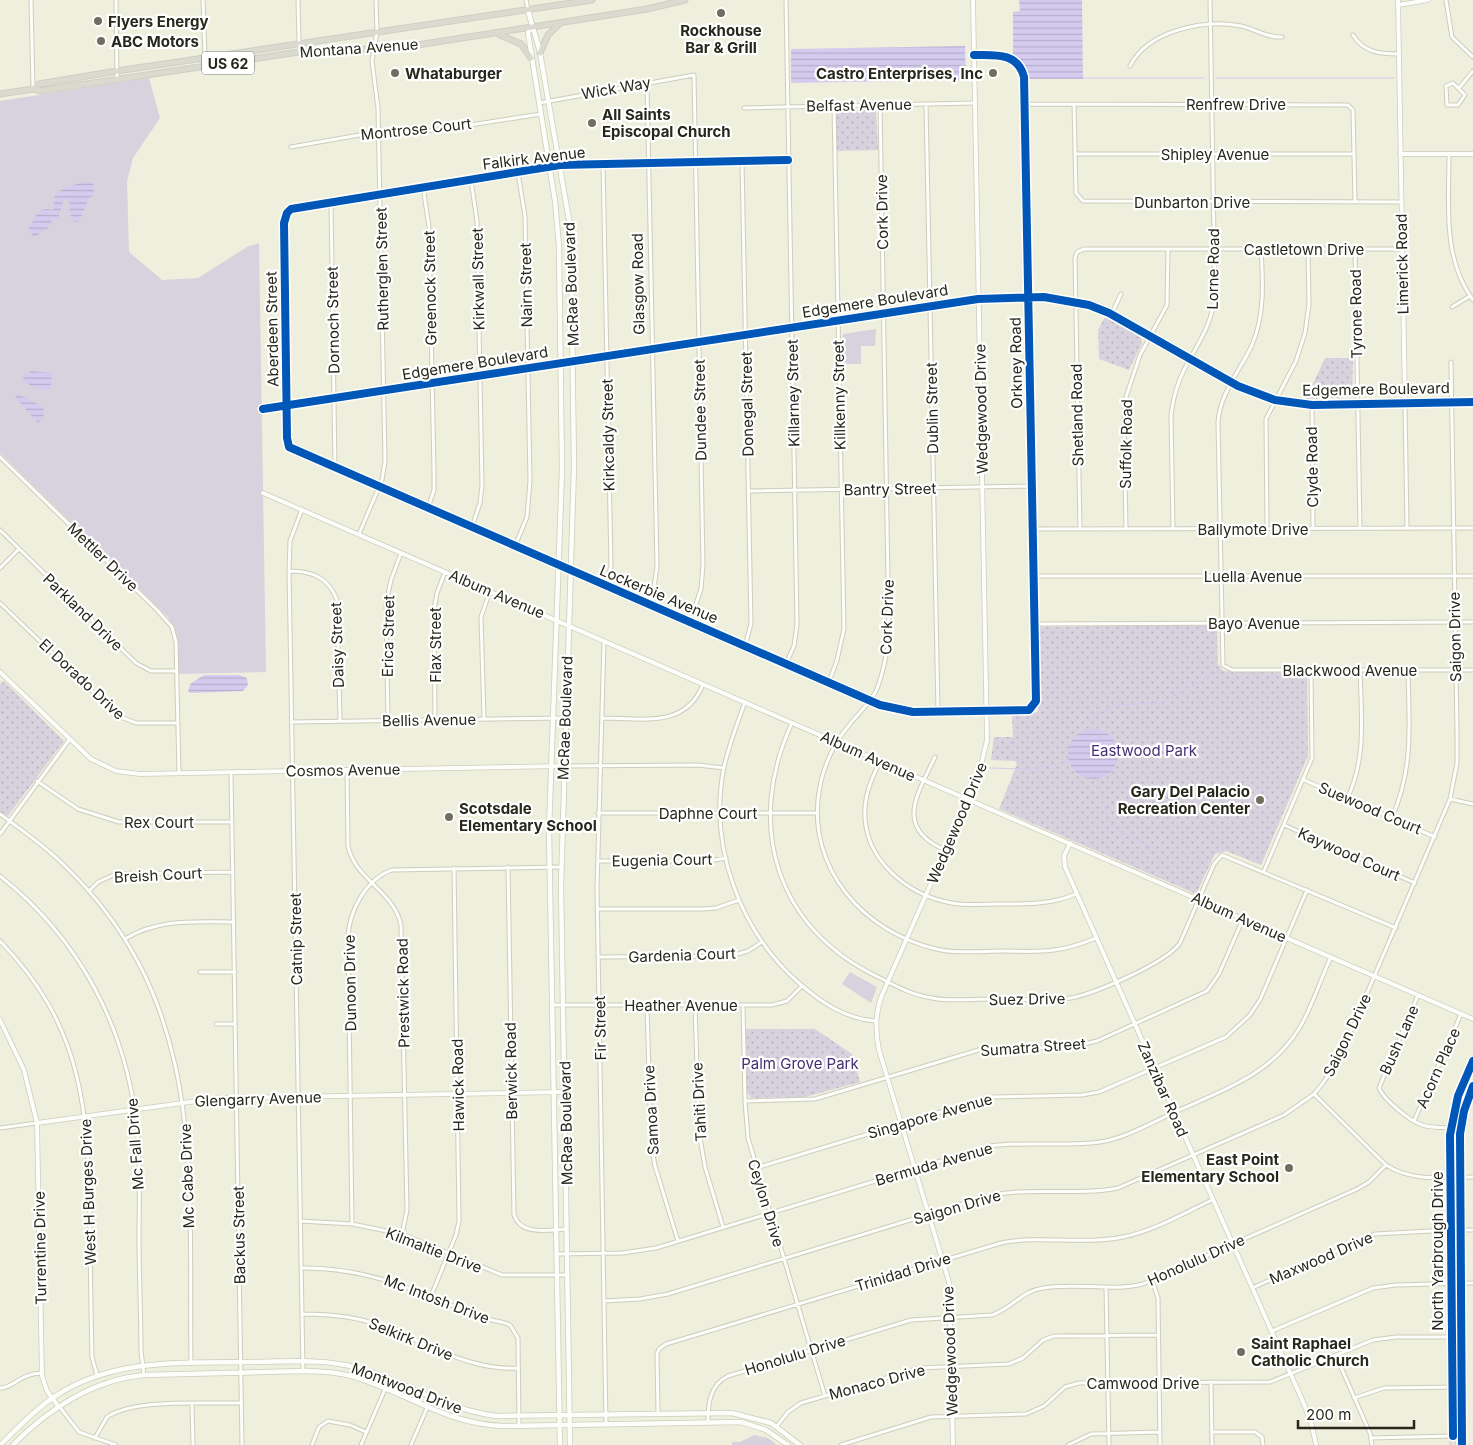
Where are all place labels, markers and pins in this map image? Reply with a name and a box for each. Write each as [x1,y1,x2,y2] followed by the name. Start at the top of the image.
[715,7,727,19] marker: Rockhouse Bar & Grill
[108,12,208,31] place label: Flyers Energy
[92,15,104,27] marker: Flyers Energy
[680,21,762,57] place label: Rockhouse Bar & Grill
[111,32,199,51] place label: ABC Motors
[95,35,107,47] marker: ABC Motors
[405,64,502,83] place label: Whataburger
[816,64,983,83] place label: Castro Enterprises, Inc
[389,67,401,79] marker: Whataburger
[987,67,999,79] marker: Castro Enterprises, Inc
[602,105,731,141] place label: All Saints Episcopal Church
[586,117,598,129] marker: All Saints Episcopal Church
[1118,782,1250,818] place label: Gary Del Palacio Recreation Center
[1254,794,1266,806] marker: Gary Del Palacio Recreation Center
[459,799,597,835] place label: Scotsdale Elementary School
[443,811,455,823] marker: Scotsdale Elementary School
[1141,1150,1279,1186] place label: East Point Elementary School
[1283,1162,1295,1174] marker: East Point Elementary School
[1251,1334,1369,1370] place label: Saint Raphael Catholic Church
[1235,1346,1247,1358] marker: Saint Raphael Catholic Church

